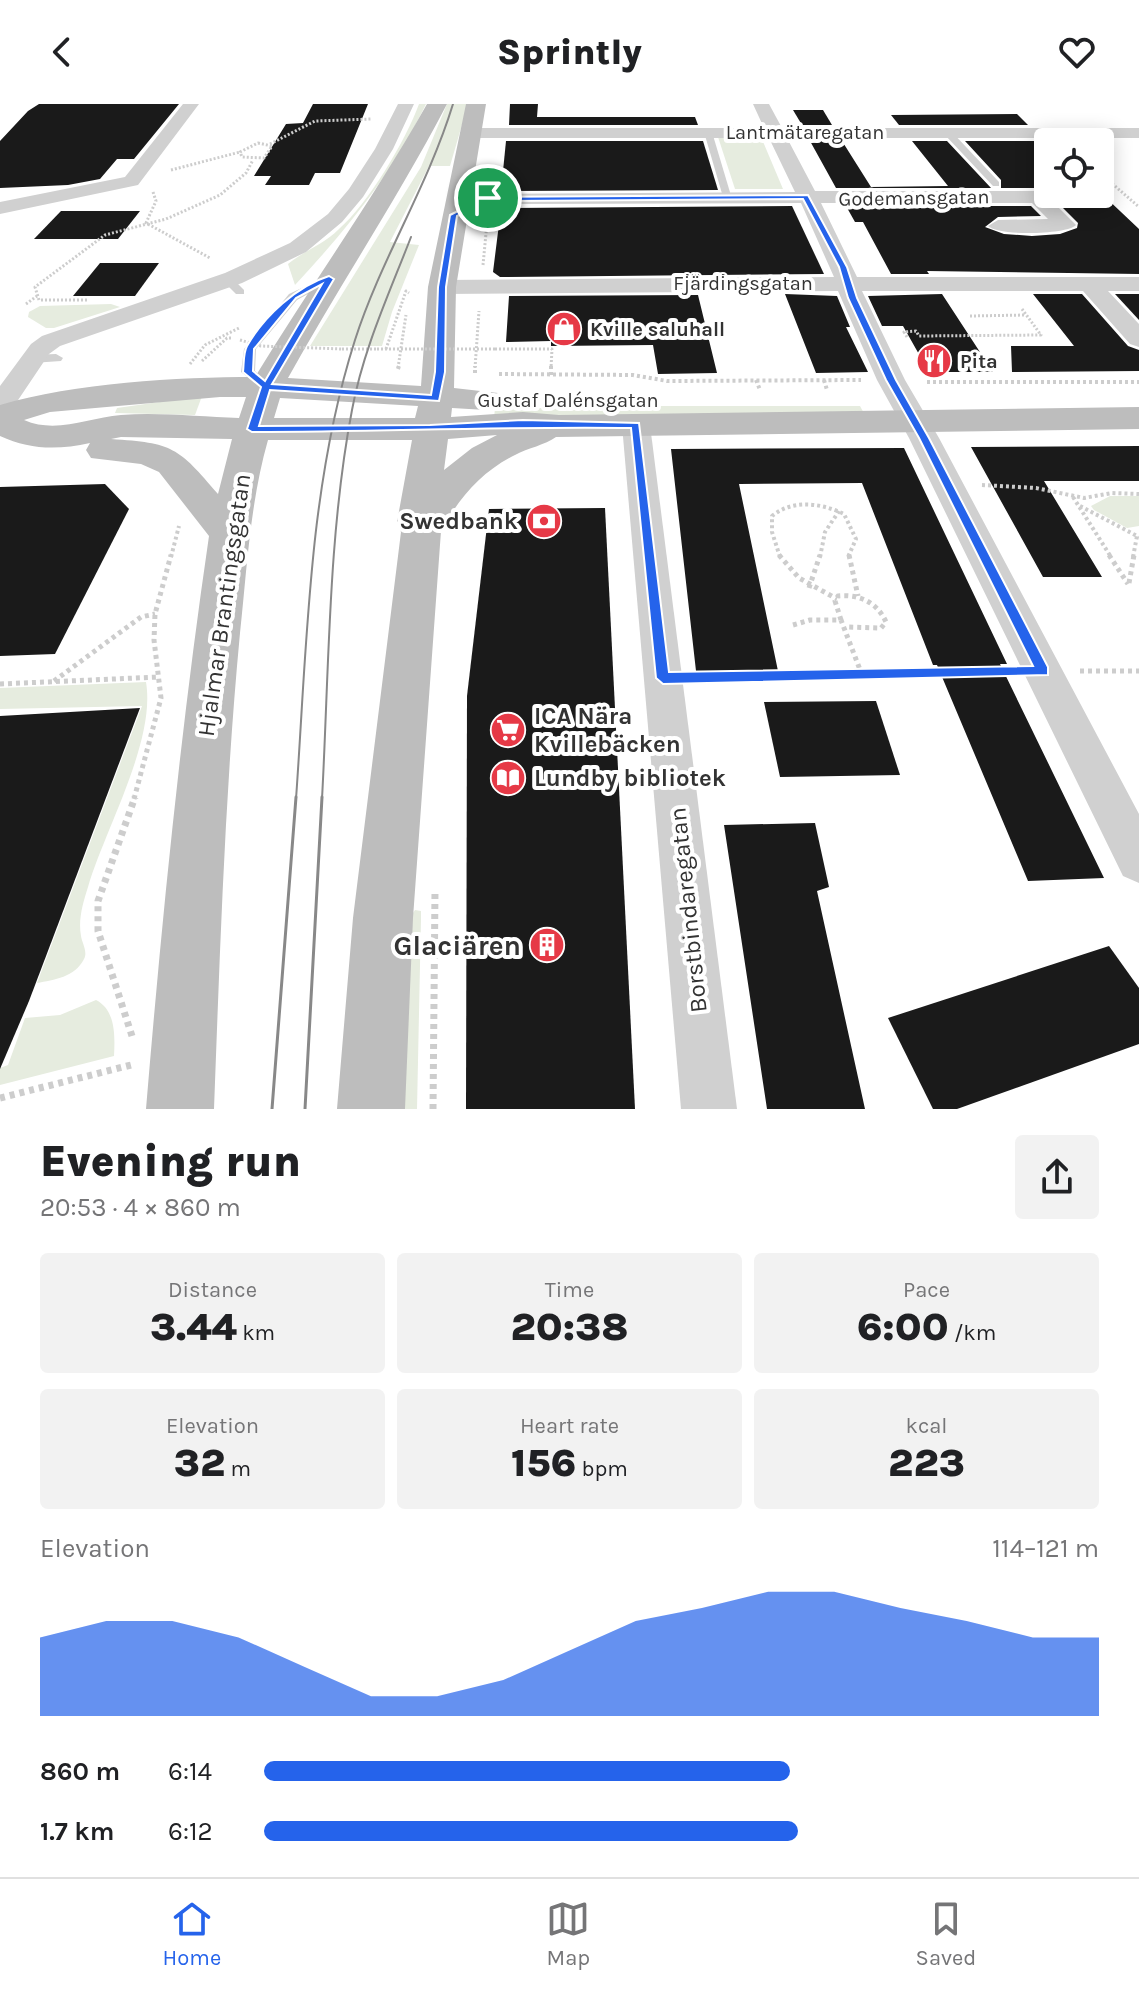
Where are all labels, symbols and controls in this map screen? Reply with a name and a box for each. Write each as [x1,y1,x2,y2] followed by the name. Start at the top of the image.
[40,30,84,74] icon: back
[1055,30,1099,74] icon: heart
[497,31,642,73] text: Sprintly
[726,121,884,144] street label: Lantmätaregatan
[1034,128,1114,208] map controls
[1034,128,1114,208] button: locate
[454,164,522,232] pin
[466,176,510,220] icon: arrive
[838,185,990,211] street label: Godemansgatan
[673,272,813,295] street label: Fjärdingsgatan
[545,310,583,348] shop icon: Kville saluhall
[590,318,725,341] place label: Kville saluhall
[915,342,953,380] restaurant icon: Pita
[960,350,998,373] place label: Pita
[477,389,659,412] street label: Gustaf Dalénsgatan
[192,472,256,738] street label: Hjalmar Brantingsgatan
[525,502,563,540] bank icon: Swedbank
[399,507,518,535] place label: Swedbank
[534,702,681,758] place label: ICA Nära Kvillebäcken
[489,711,527,749] supermarket icon: ICA Nära Kvillebäcken
[489,759,527,797] library icon: Lundby bibliotek
[534,764,726,792] place label: Lundby bibliotek
[663,806,713,1014] street label: Borstbindaregatan
[528,926,566,964] building icon: Glaciären
[393,929,521,962] place label: Glaciären
[1015,1135,1099,1219] button: share
[40,1136,301,1187] text: Evening run
[40,1192,241,1223] text: 20:53 · 4 × 860 m
[168,1277,257,1303] text: Distance
[545,1277,594,1303] text: Time
[903,1277,950,1303] text: Pace
[150,1303,237,1350] text: 3.44
[510,1303,629,1350] text: 20:38
[857,1303,949,1350] text: 6:00
[237,1320,275,1346] text: km
[949,1320,996,1346] text: /km
[166,1413,259,1439] text: Elevation
[520,1413,619,1439] text: Heart rate
[905,1413,948,1439] text: kcal
[174,1439,225,1486] text: 32
[511,1439,576,1486] text: 156
[888,1439,965,1486] text: 223
[225,1456,251,1482] text: m
[576,1456,628,1482] text: bpm
[40,1533,150,1564] text: Elevation
[992,1533,1099,1564] text: 114–121 m
[40,1756,120,1787] text: 860 m
[168,1756,212,1787] text: 6:14
[40,1816,114,1847] text: 1.7 km
[168,1816,213,1847] text: 6:12
[163,1897,221,1971] tab: Home
[546,1897,590,1971] tab: Map
[916,1897,976,1971] tab: Saved

